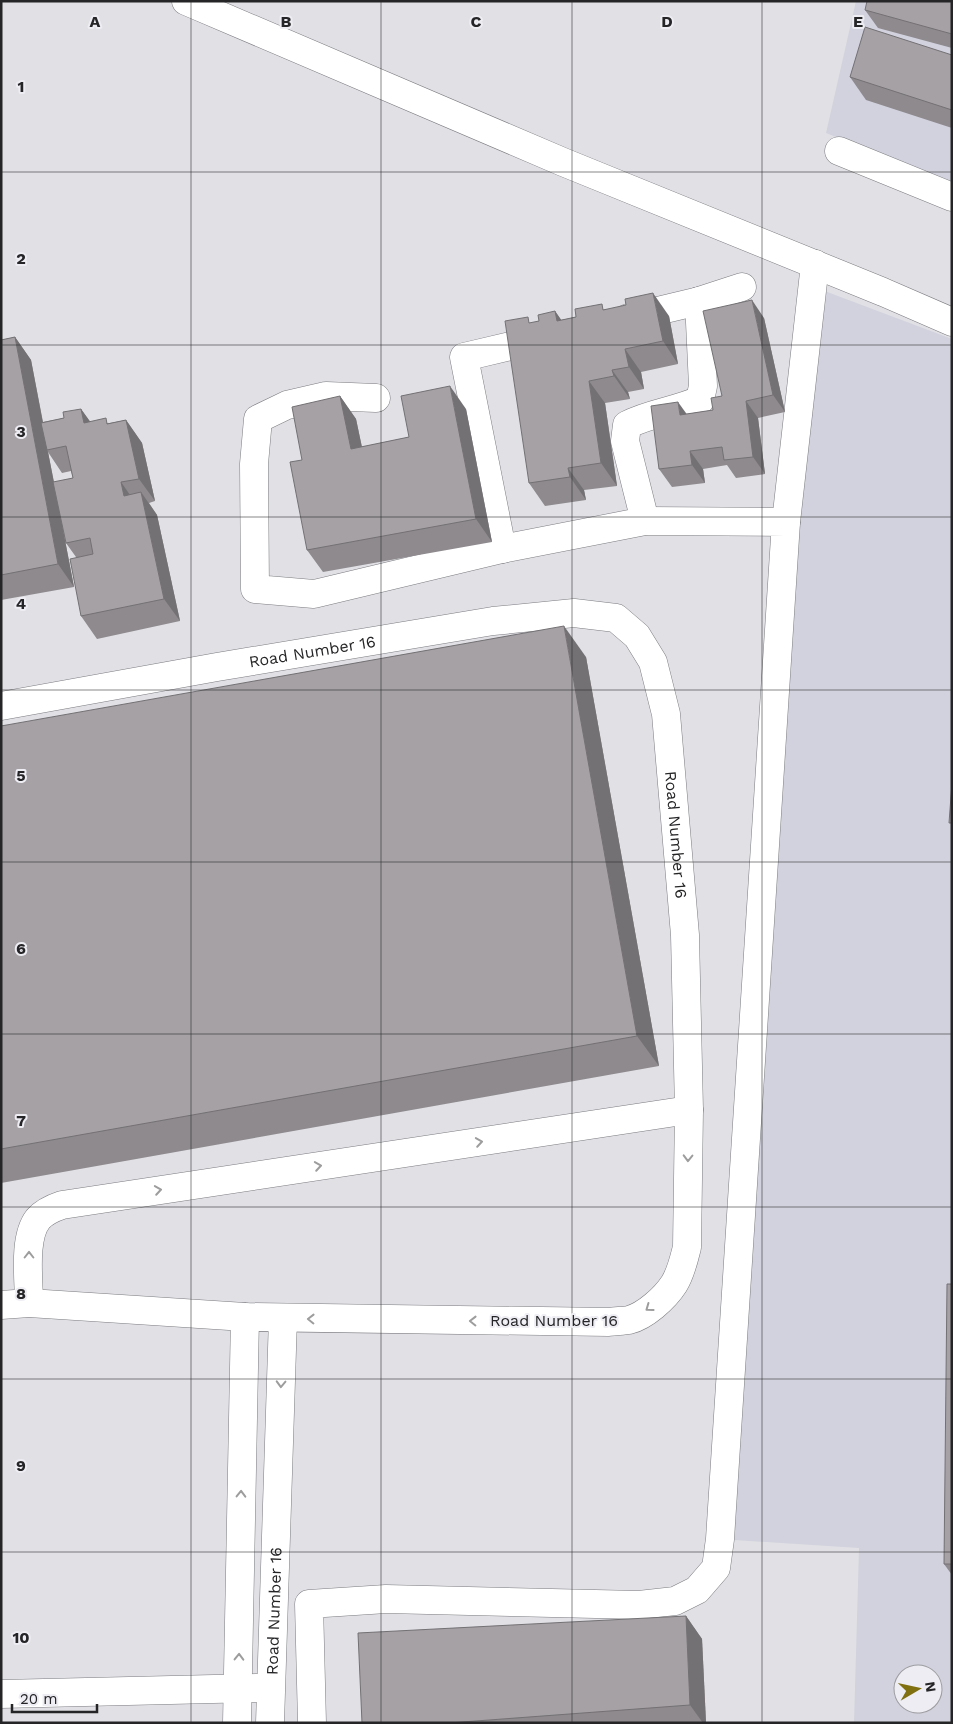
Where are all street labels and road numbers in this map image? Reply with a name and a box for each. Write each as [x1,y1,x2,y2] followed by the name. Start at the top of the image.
[248,632,377,672] street label: Road Number 16
[661,770,691,899] street label: Road Number 16
[490,1311,618,1330] street label: Road Number 16
[263,1547,286,1675] street label: Road Number 16

